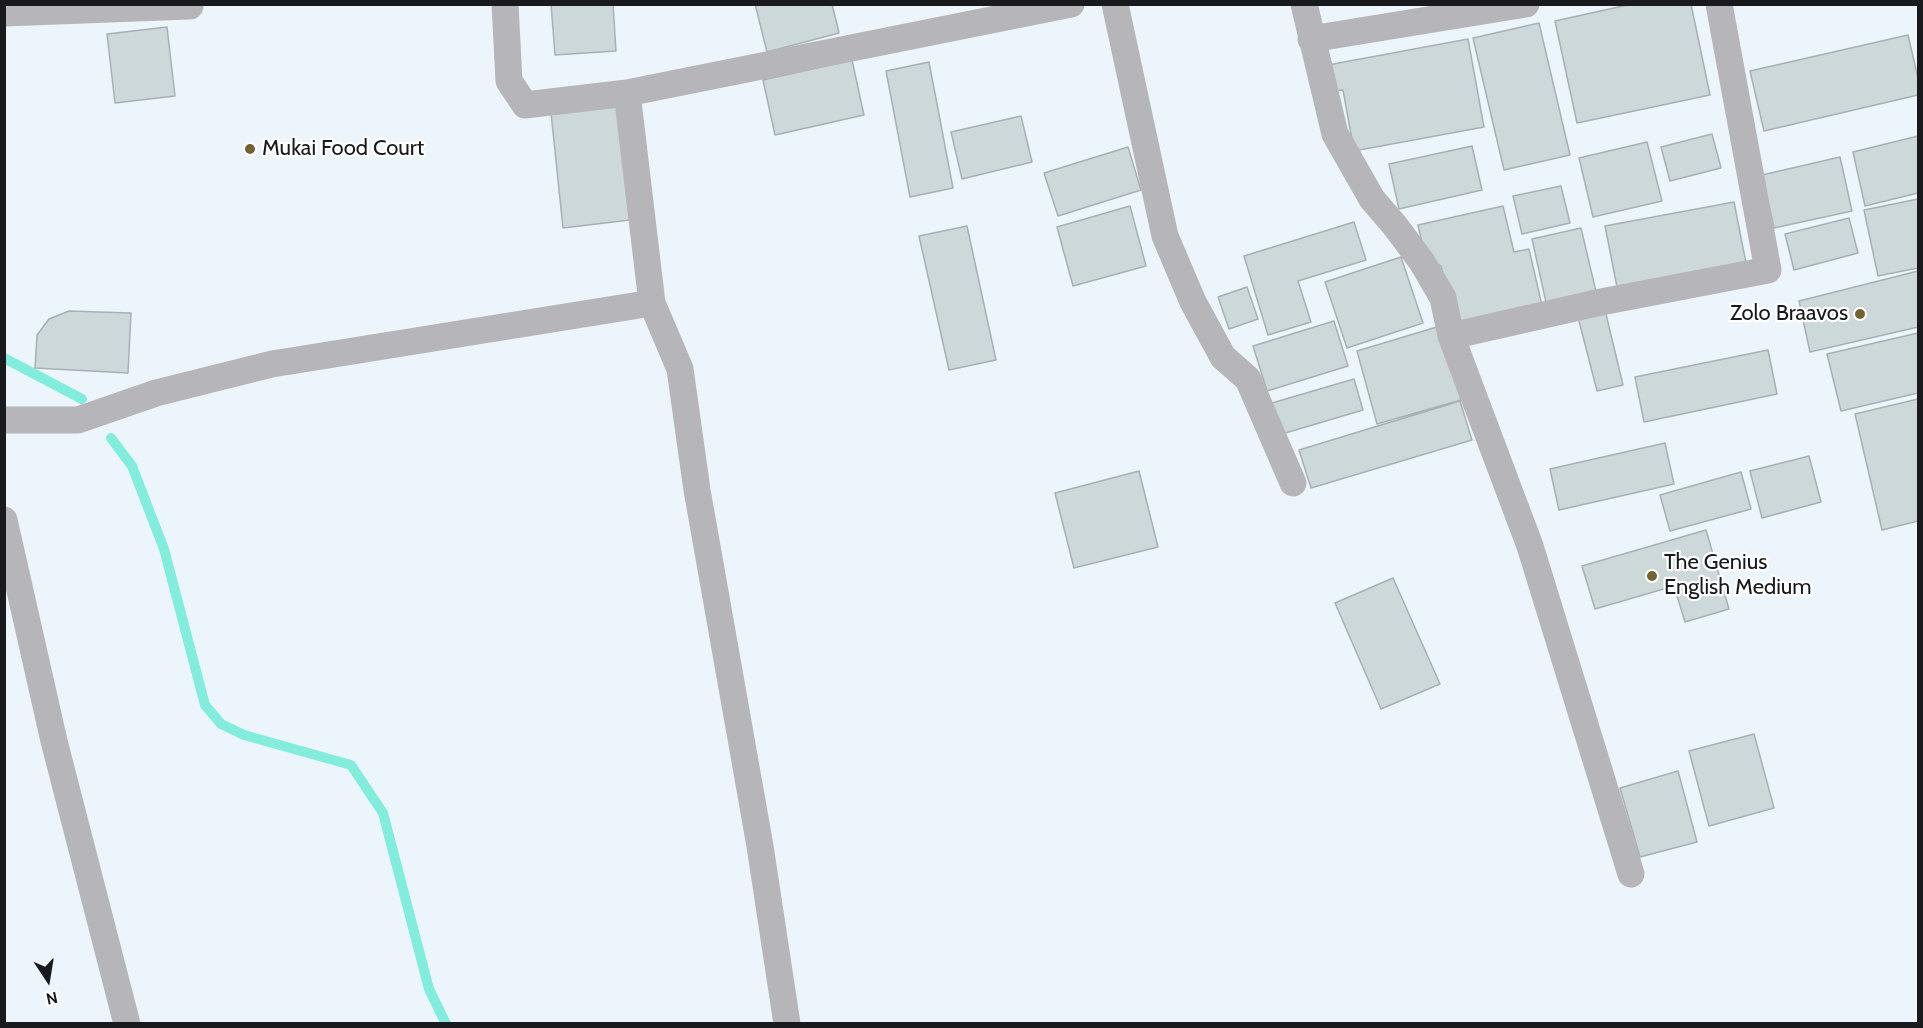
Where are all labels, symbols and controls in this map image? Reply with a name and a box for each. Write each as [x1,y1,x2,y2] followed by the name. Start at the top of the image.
[262,136,424,162] place label: Mukai Food Court
[243,142,257,156] marker: Mukai Food Court
[1730,301,1848,327] place label: Zolo Braavos
[1853,307,1867,321] marker: Zolo Braavos
[1664,550,1812,602] place label: The Genius English Medium
[1645,569,1659,583] marker: The Genius English Medium
[18,950,78,1010] north arrow
[44,988,59,1009] text: N

